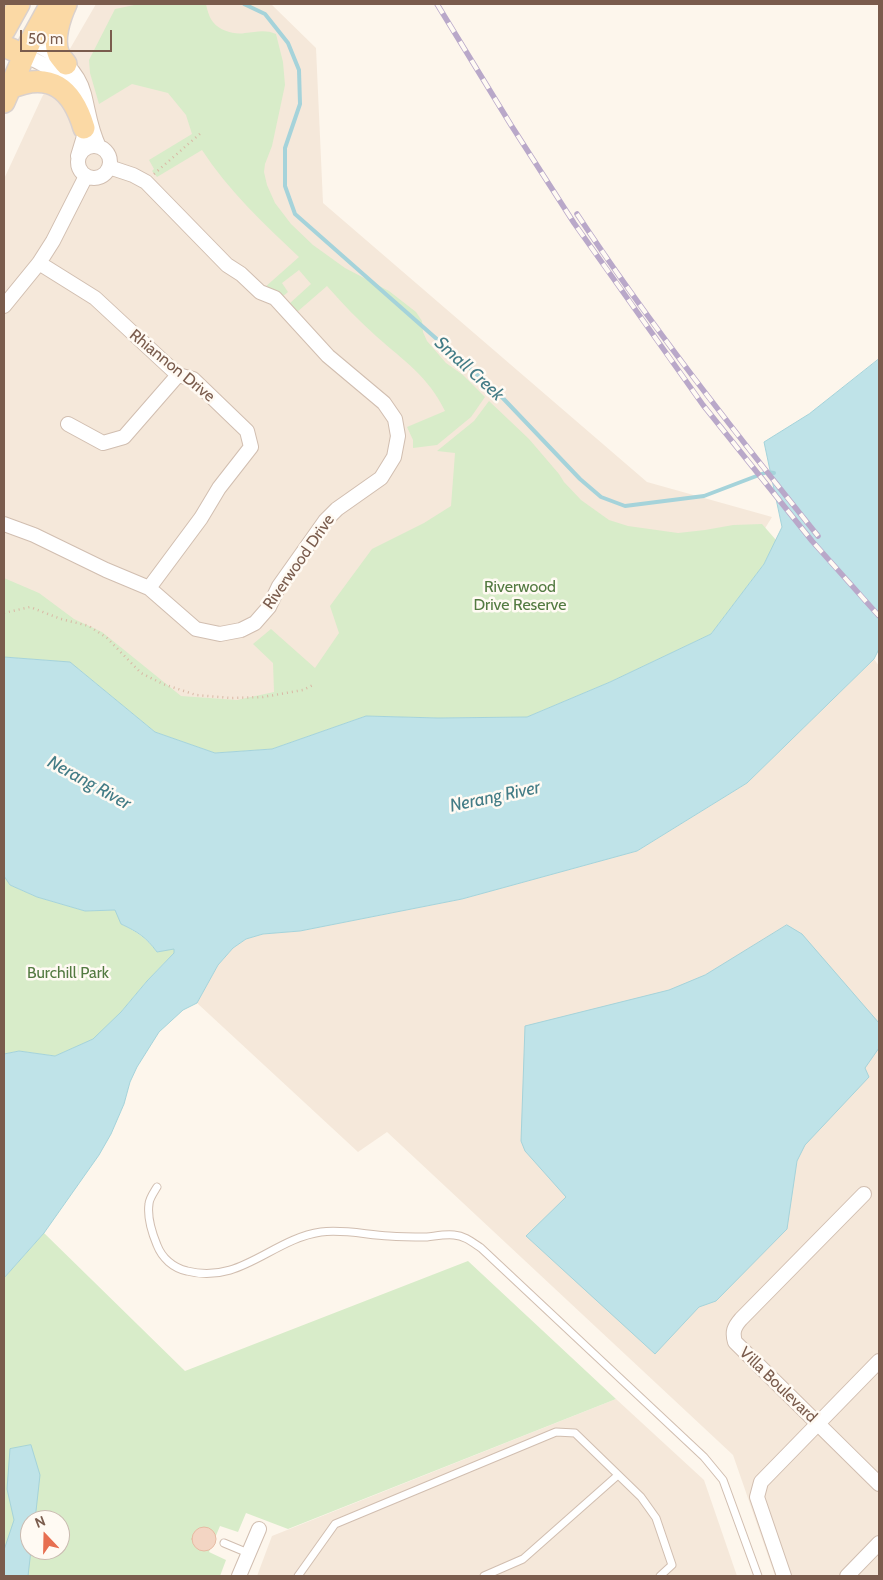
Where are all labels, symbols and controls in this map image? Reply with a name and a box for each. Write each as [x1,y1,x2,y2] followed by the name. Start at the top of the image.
[22,20,115,52] scale bar
[28,30,63,48] text: 50 m
[125,326,219,406] street label: Rhiannon Drive
[430,332,508,406] water label: Small Creek
[259,511,339,613] street label: Riverwood Drive
[474,577,566,615] park label: Riverwood Drive Reserve
[44,751,134,815] water label: Nerang River
[448,777,542,817] water label: Nerang River
[27,963,109,983] park label: Burchill Park
[735,1343,821,1427] street label: Villa Boulevard
[20,1510,70,1560] north arrow
[32,1512,48,1532] text: N

